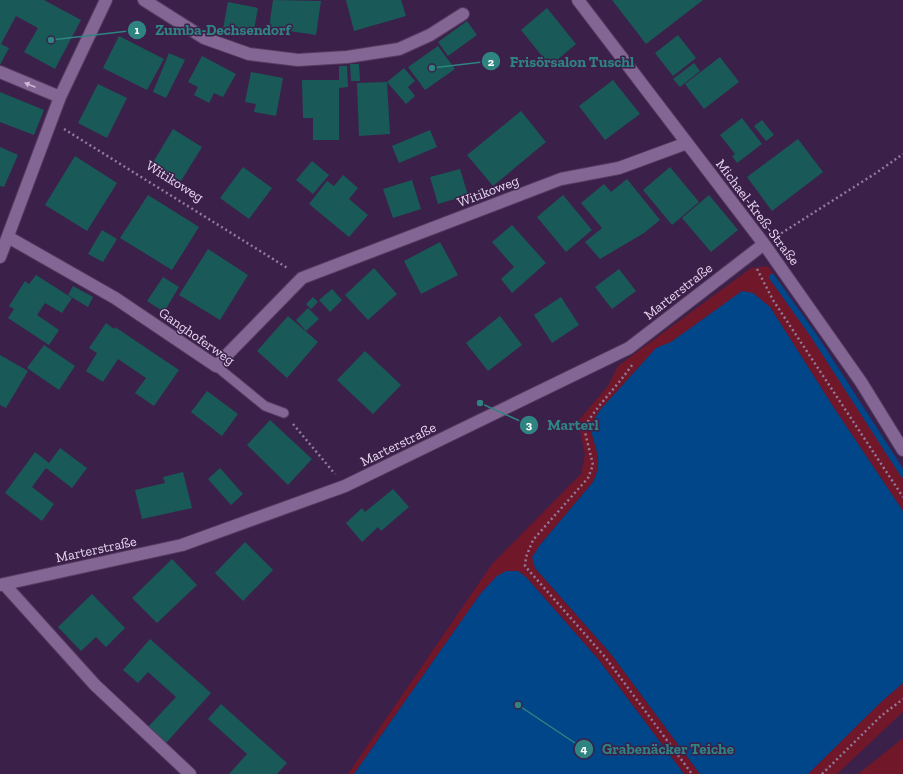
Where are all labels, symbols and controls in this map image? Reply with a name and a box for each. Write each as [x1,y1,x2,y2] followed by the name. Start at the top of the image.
[127,17,299,44] callout: Zumba-Dechsendorf
[155,21,293,39] text: Zumba-Dechsendorf
[135,23,140,37] text: 1
[481,48,642,75] callout: Frisörsalon Tuschl
[510,53,634,71] text: Frisörsalon Tuschl
[488,55,495,69] text: 2
[24,81,36,87] one-way arrow
[712,156,803,269] street label: Michael-Kreß-Straße
[143,157,207,206] street label: Witikoweg
[455,172,522,211] street label: Witikoweg
[641,259,716,323] street label: Marterstraße
[155,304,238,369] street label: Ganghoferweg
[519,412,607,439] callout: Marterl
[547,416,599,434] text: Marterl
[526,418,533,432] text: 3
[358,419,439,470] street label: Marterstraße
[54,533,138,566] street label: Marterstraße
[574,735,742,762] callout: Grabenäcker Teiche
[602,740,734,758] text: Grabenäcker Teiche
[581,742,588,756] text: 4

